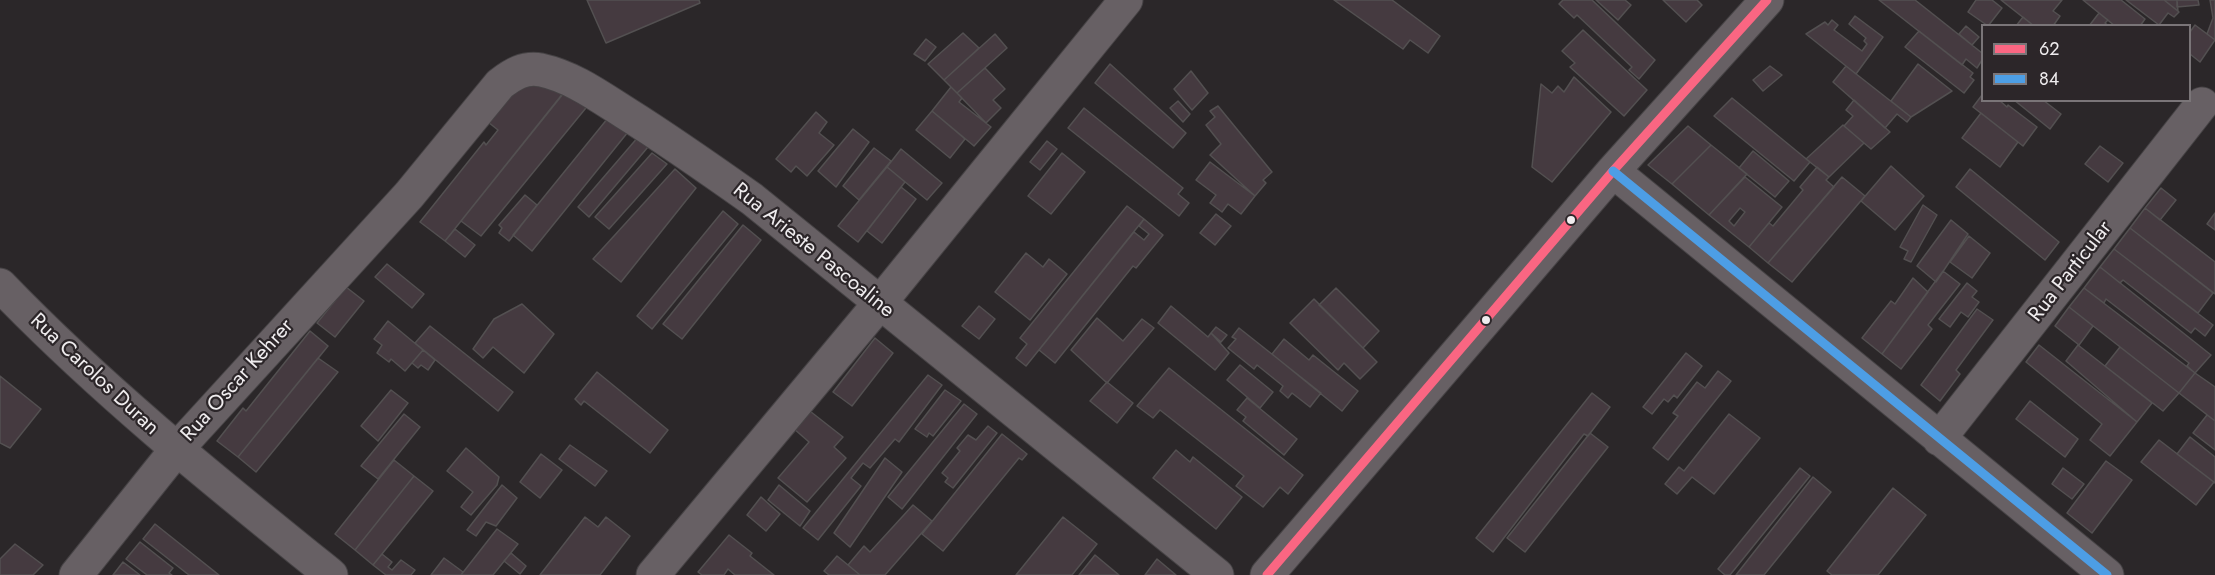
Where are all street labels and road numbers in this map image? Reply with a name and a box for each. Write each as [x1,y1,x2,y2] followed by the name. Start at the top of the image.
[727,178,899,324] street label: Rua Arieste Pascoaline
[2024,217,2118,327] street label: Rua Particular
[24,309,164,441] street label: Rua Carolos Duran
[176,315,300,447] street label: Rua Oscar Kehrer

